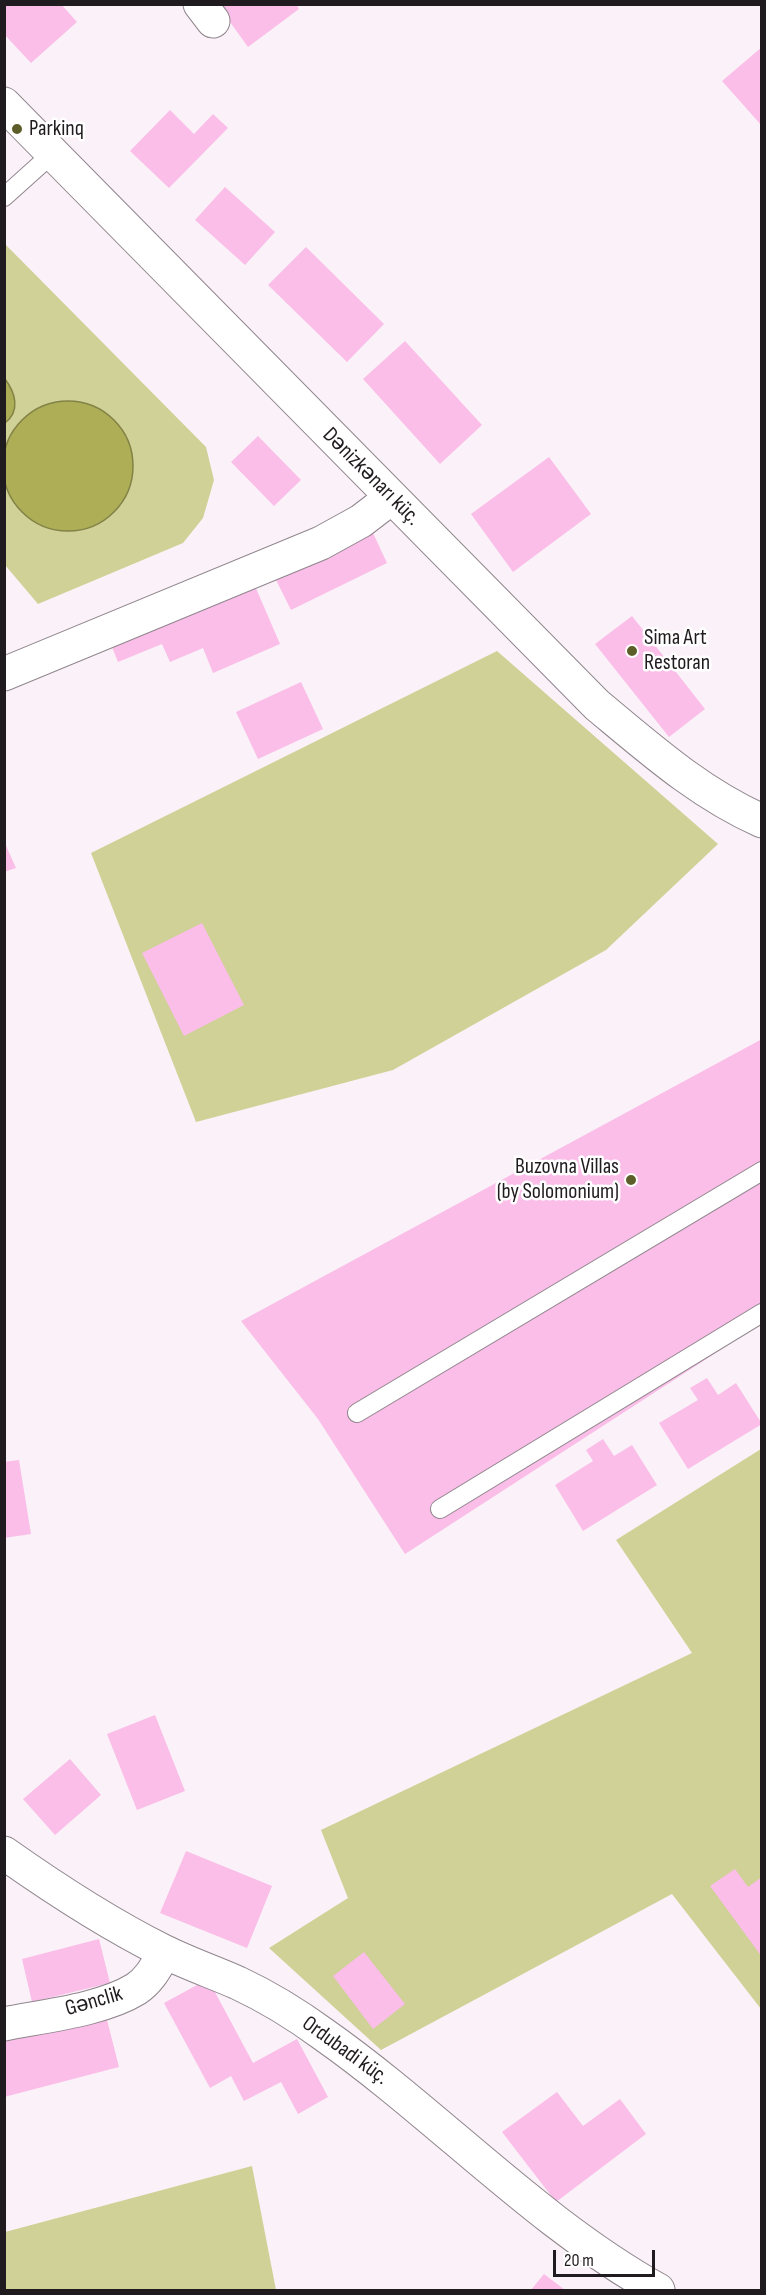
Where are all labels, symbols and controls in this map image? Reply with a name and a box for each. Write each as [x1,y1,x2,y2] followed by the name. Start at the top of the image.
[29,116,84,142] place label: Parkinq
[10,122,24,136] marker: Parkinq
[316,422,426,532] street label: Dənizkənarı küç.
[644,625,710,676] place label: Sima Art Restoran
[625,644,639,658] marker: Sima Art Restoran
[497,1154,619,1206] place label: Buzovna Villas (by Solomonium)
[624,1173,638,1187] marker: Buzovna Villas (by Solomonium)
[62,1981,126,2023] street label: Gənclik
[297,2011,393,2091] street label: Ordubadi küç.
[556,2238,658,2276] scale bar
[564,2250,594,2271] text: 20 m

